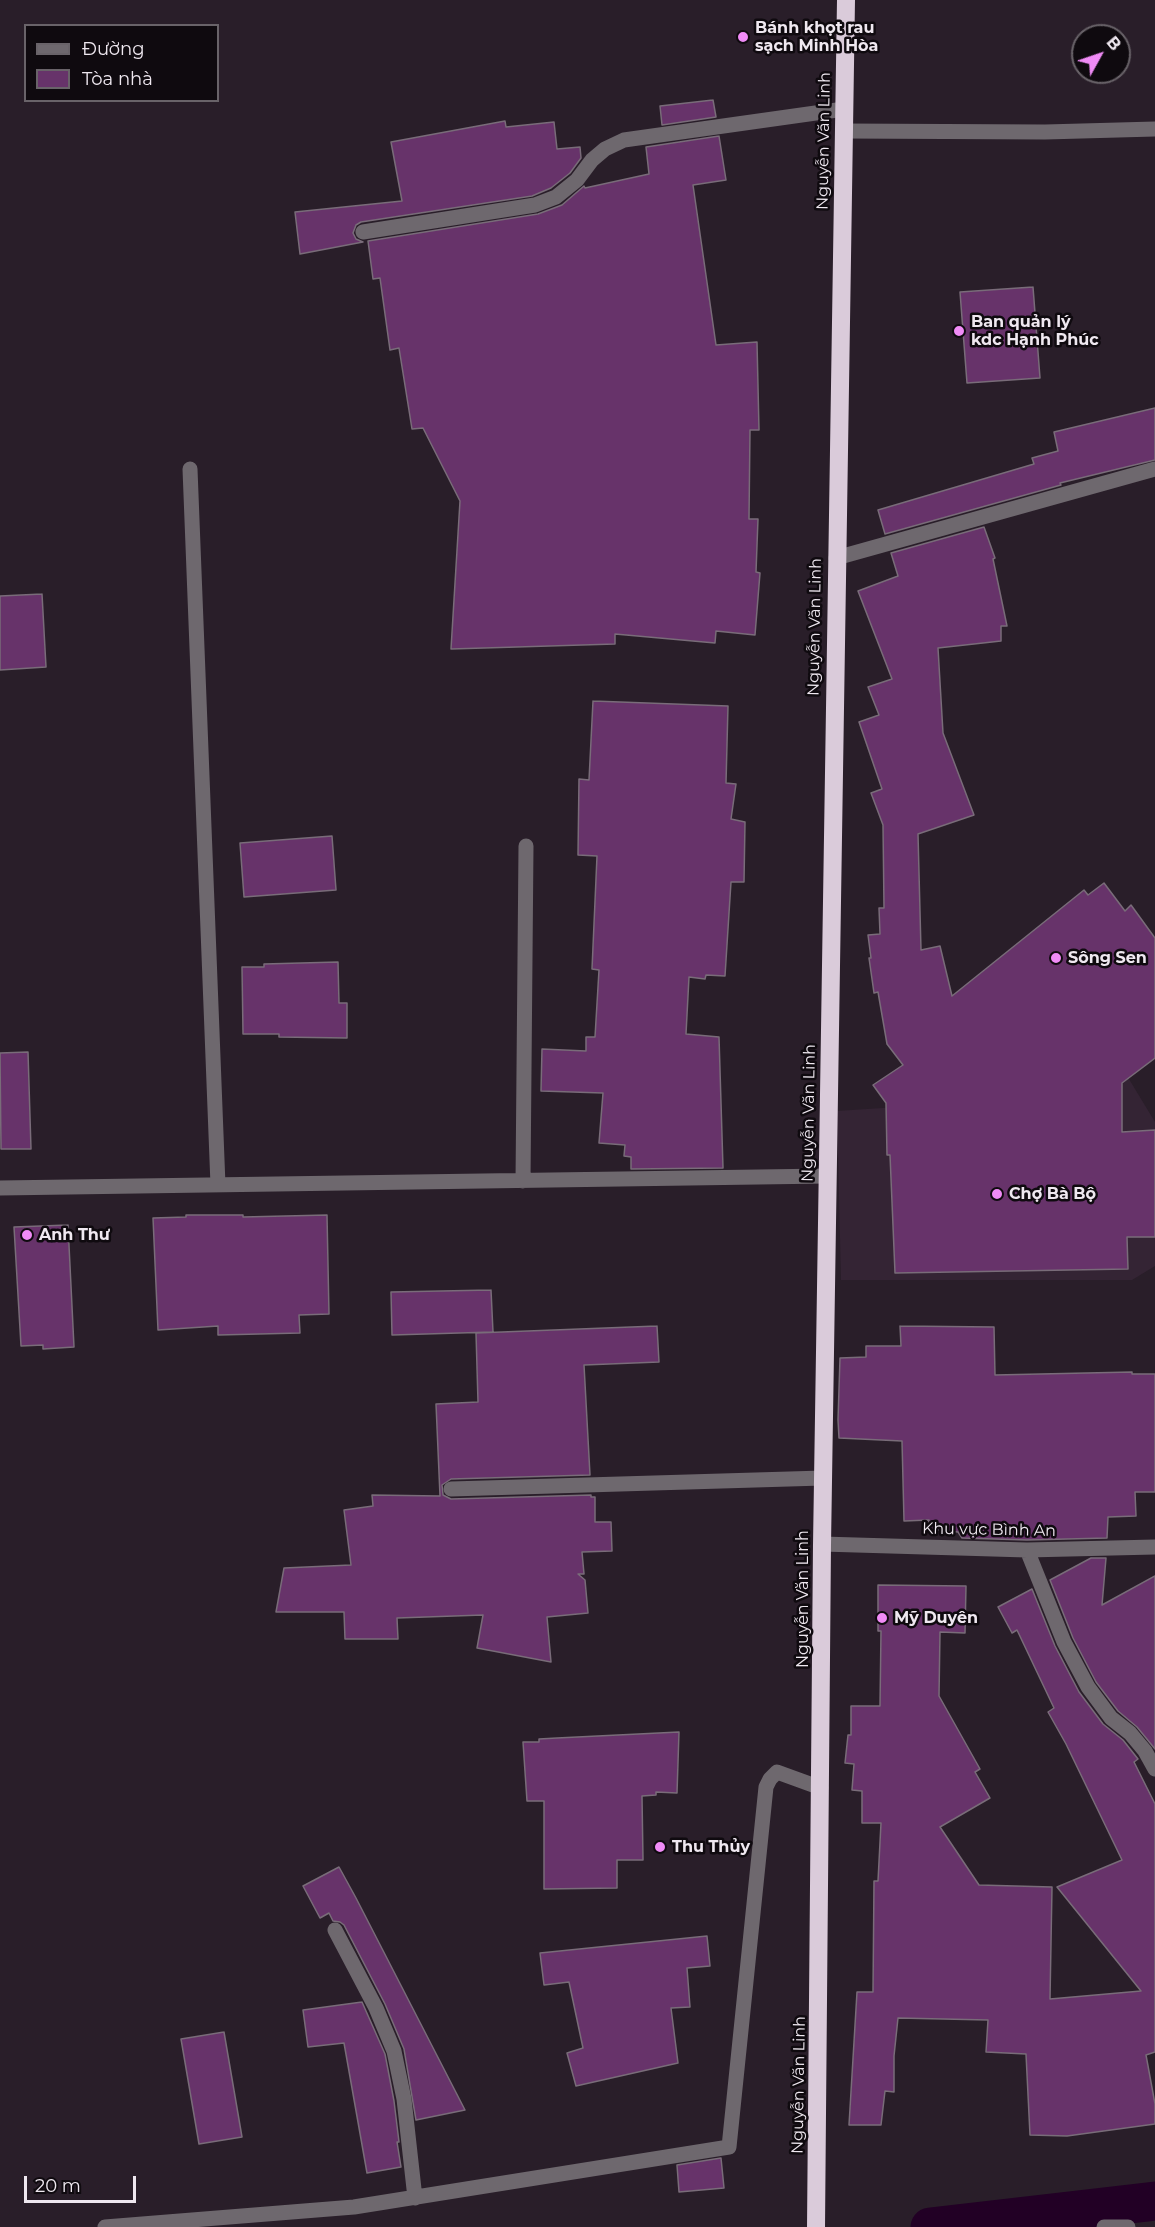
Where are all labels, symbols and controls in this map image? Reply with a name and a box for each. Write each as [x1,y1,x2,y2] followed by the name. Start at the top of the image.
[755,18,878,56] place label: Bánh khọt rau sạch Minh Hòa
[24,24,219,102] legend
[1071,24,1131,84] north arrow
[736,30,750,44] marker: Bánh khọt rau sạch Minh Hòa
[1102,33,1125,54] text: B
[82,38,145,60] text: Đường
[82,68,153,90] text: Tòa nhà
[813,72,835,210] street label: Nguyễn Văn Linh
[971,312,1099,350] place label: Ban quản lý kdc Hạnh Phúc
[952,324,966,338] marker: Ban quản lý kdc Hạnh Phúc
[804,558,826,696] street label: Nguyễn Văn Linh
[1068,948,1147,968] place label: Sông Sen
[1049,951,1063,965] marker: Sông Sen
[798,1044,820,1182] street label: Nguyễn Văn Linh
[1009,1184,1096,1204] place label: Chợ Bà Bộ
[990,1187,1004,1201] marker: Chợ Bà Bộ
[39,1225,110,1245] place label: Anh Thư
[20,1228,34,1242] marker: Anh Thư
[922,1519,1056,1541] street label: Khu vực Bình An
[793,1530,813,1668] street label: Nguyễn Văn Linh
[894,1608,978,1628] place label: Mỹ Duyên
[875,1611,889,1625] marker: Mỹ Duyên
[672,1837,750,1857] place label: Thu Thủy
[653,1840,667,1854] marker: Thu Thủy
[788,2016,810,2154] street label: Nguyễn Văn Linh
[27,2164,140,2202] scale bar
[35,2175,81,2197] text: 20 m

